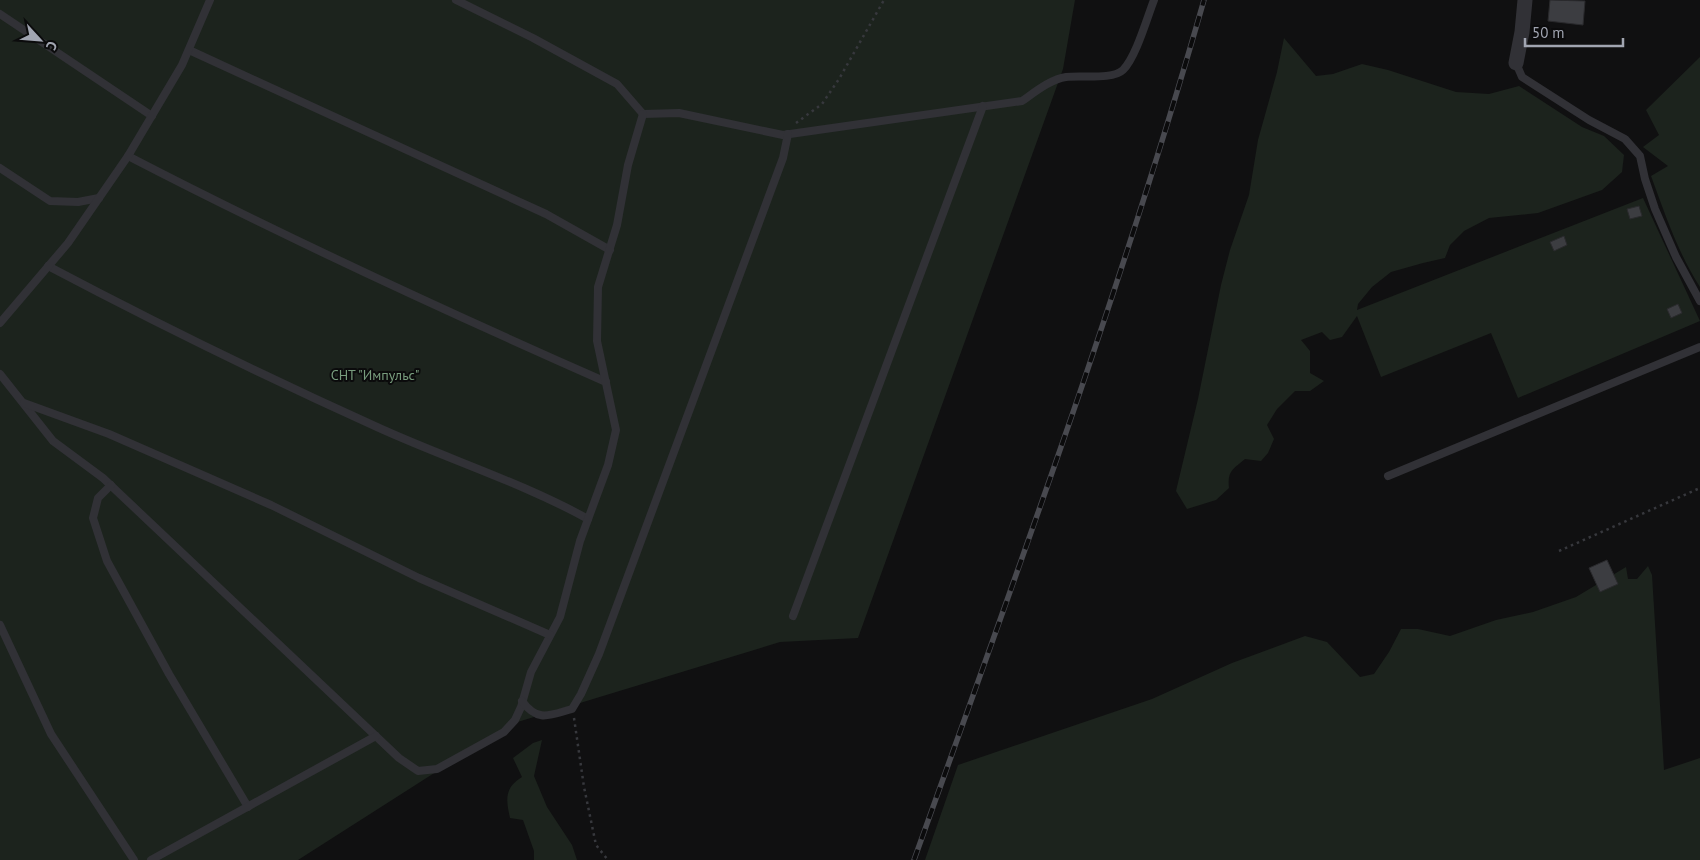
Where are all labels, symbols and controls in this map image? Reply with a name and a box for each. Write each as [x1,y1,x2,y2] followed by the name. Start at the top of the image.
[15,15,65,65] north arrow
[1525,15,1622,47] scale bar
[1532,23,1565,42] text: 50 m
[42,38,61,53] text: С
[331,366,419,384] park label: СНТ "Импульс"

